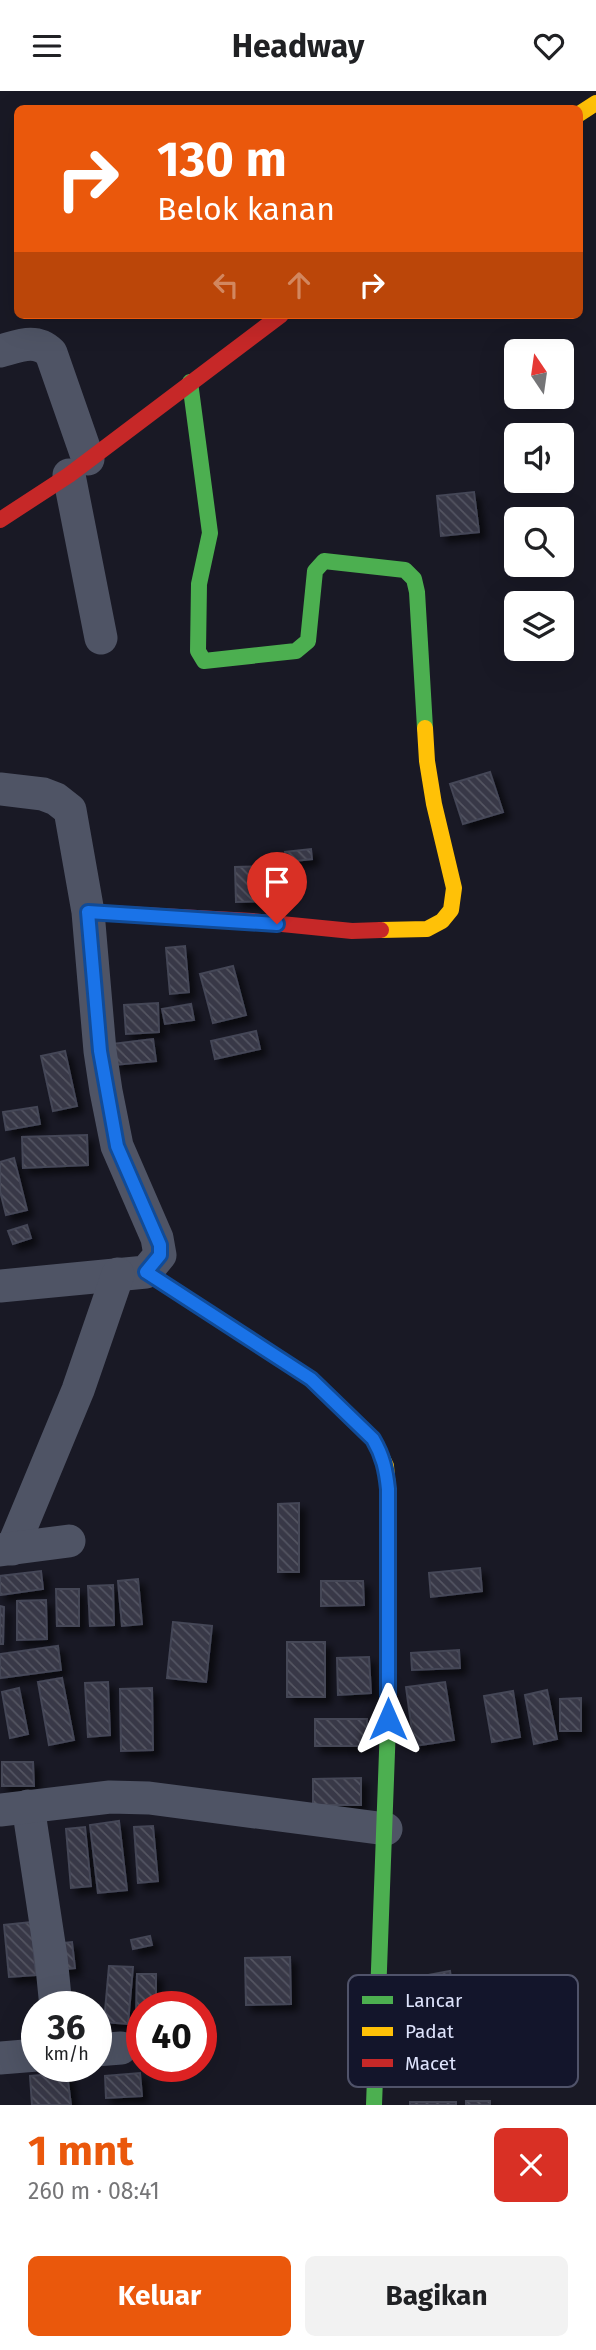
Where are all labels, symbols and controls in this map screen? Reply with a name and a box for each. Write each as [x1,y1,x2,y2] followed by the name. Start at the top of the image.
[28,27,66,65] icon: menu
[232,27,364,65] text: Headway
[530,27,568,65] icon: heart
[157,130,287,189] text: 130 m
[42,133,133,224] icon: right
[157,190,335,228] text: Belok kanan
[207,266,245,304] icon: left
[280,266,318,304] icon: ahead
[353,266,391,304] icon: right
[504,339,574,409] north arrow
[504,339,574,661] map controls
[504,423,574,493] button: sound
[504,507,574,577] button: search
[504,591,574,661] button: layers
[247,852,307,924] pin
[258,863,296,901] icon: arrive
[351,1682,425,1756] position arrow
[348,1975,578,2087] legend
[405,1989,463,2012] text: Lancar
[126,1991,217,2082] speed limit sign: 40
[48,2006,85,2048] text: 36
[405,2020,454,2043] text: Padat
[44,2043,89,2065] text: km/h
[405,2052,456,2075] text: Macet
[28,2126,133,2176] text: 1 mnt
[494,2128,568,2202] button: close
[28,2177,160,2205] text: 260 m · 08:41
[28,2256,291,2336] button: Keluar
[305,2256,568,2336] button: Bagikan

